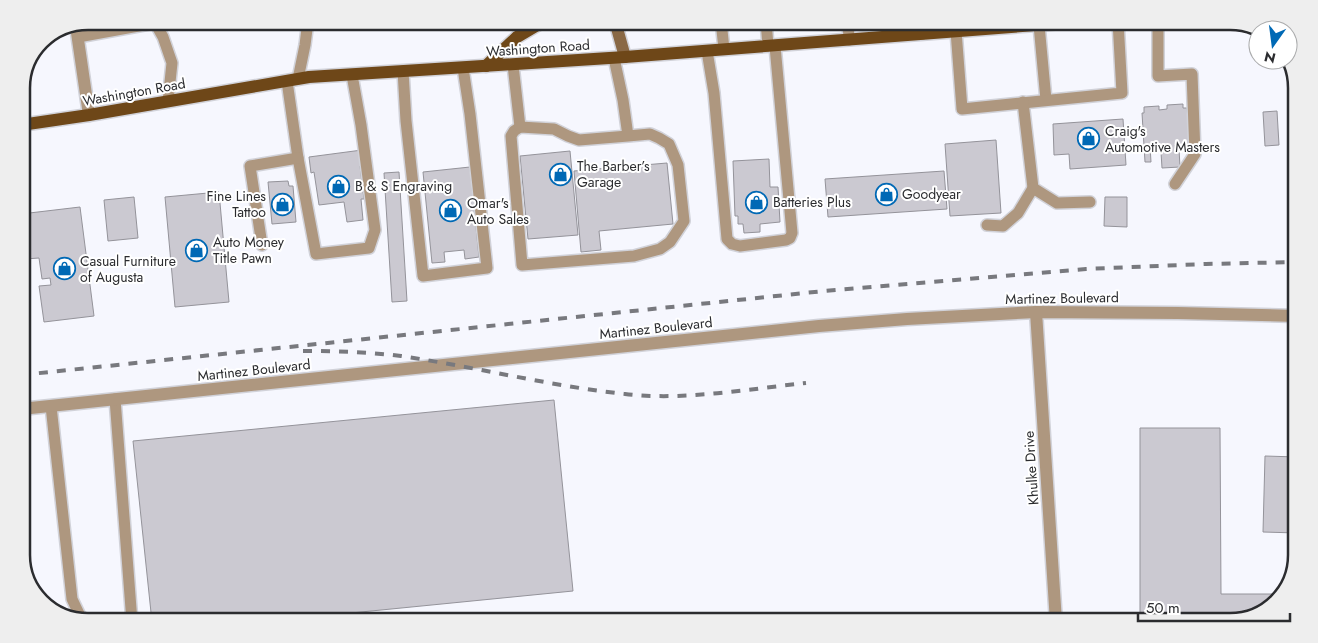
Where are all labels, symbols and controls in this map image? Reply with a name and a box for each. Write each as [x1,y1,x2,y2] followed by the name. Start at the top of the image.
[1248,20,1298,70] north arrow
[485,34,591,62] street label: Washington Road
[1262,47,1278,69] text: N
[81,73,187,111] street label: Washington Road
[1105,121,1220,157] place label: Craig's Automotive Masters
[1077,127,1101,151] shop icon: Craig's Automotive Masters
[577,156,650,192] place label: The Barber’s Garage
[549,162,573,186] shop icon: The Barber’s Garage
[327,174,351,198] shop icon: B & S Engraving
[355,176,452,196] place label: B & S Engraving
[874,182,898,206] shop icon: Goodyear
[902,184,961,204] place label: Goodyear
[206,186,266,222] place label: Fine Lines Tattoo
[745,190,769,214] shop icon: Batteries Plus
[270,192,294,216] shop icon: Fine Lines Tattoo
[773,192,851,212] place label: Batteries Plus
[467,193,529,229] place label: Omar's Auto Sales
[439,199,463,223] shop icon: Omar's Auto Sales
[213,232,285,268] place label: Auto Money Title Pawn
[185,238,209,262] shop icon: Auto Money Title Pawn
[80,251,176,287] place label: Casual Furniture of Augusta
[52,257,76,281] shop icon: Casual Furniture of Augusta
[1005,287,1119,309] street label: Martinez Boulevard
[598,312,714,344] street label: Martinez Boulevard
[196,354,312,386] street label: Martinez Boulevard
[1018,430,1044,506] street label: Khulke Drive
[1138,590,1290,622] scale bar
[1146,597,1180,619] text: 50 m

